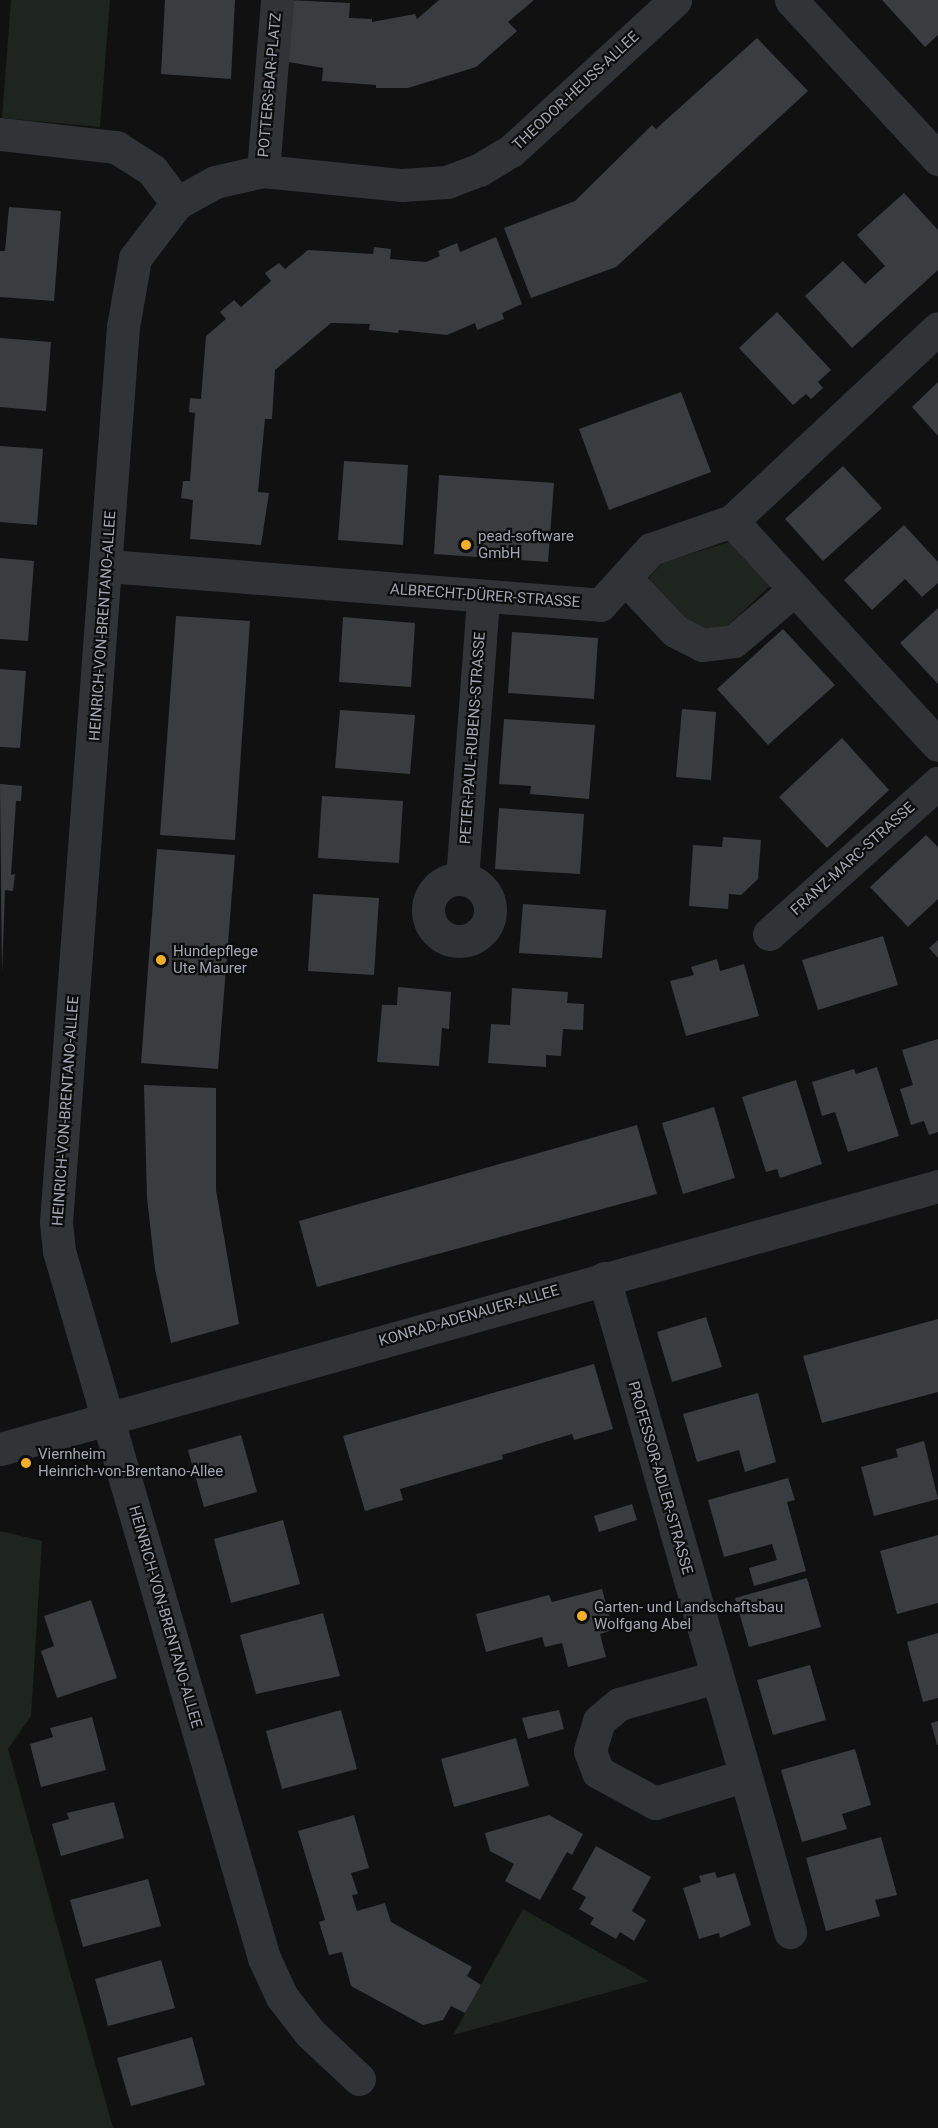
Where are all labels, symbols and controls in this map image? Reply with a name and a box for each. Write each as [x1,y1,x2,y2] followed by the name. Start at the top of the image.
[255,12,285,158] street label: POTTERS-BAR-PLATZ
[509,28,643,154] street label: THEODOR-HEUSS-ALLEE
[86,510,120,742] street label: HEINRICH-VON-BRENTANO-ALLEE
[478,527,574,562] place label: pead-software GmbH
[459,538,473,552] marker: pead-software GmbH
[389,580,581,612] street label: ALBRECHT-DÜRER-STRASSE
[457,631,489,845] street label: PETER-PAUL-RUBENS-STRASSE
[787,799,919,919] street label: FRANZ-MARC-STRASSE
[173,942,258,977] place label: Hundepflege Ute Maurer
[154,953,168,967] marker: Hundepflege Ute Maurer
[49,995,83,1227] street label: HEINRICH-VON-BRENTANO-ALLEE
[377,1282,561,1350] street label: KONRAD-ADENAUER-ALLEE
[624,1379,696,1577] street label: PROFESSOR-ADLER-STRASSE
[38,1445,223,1480] place label: Viernheim Heinrich-von-Brentano-Allee
[19,1456,33,1470] marker: Viernheim Heinrich-von-Brentano-Allee
[125,1504,205,1730] street label: HEINRICH-VON-BRENTANO-ALLEE
[594,1598,783,1633] place label: Garten- und Landschaftsbau Wolfgang Abel
[575,1609,589,1623] marker: Garten- und Landschaftsbau Wolfgang Abel

